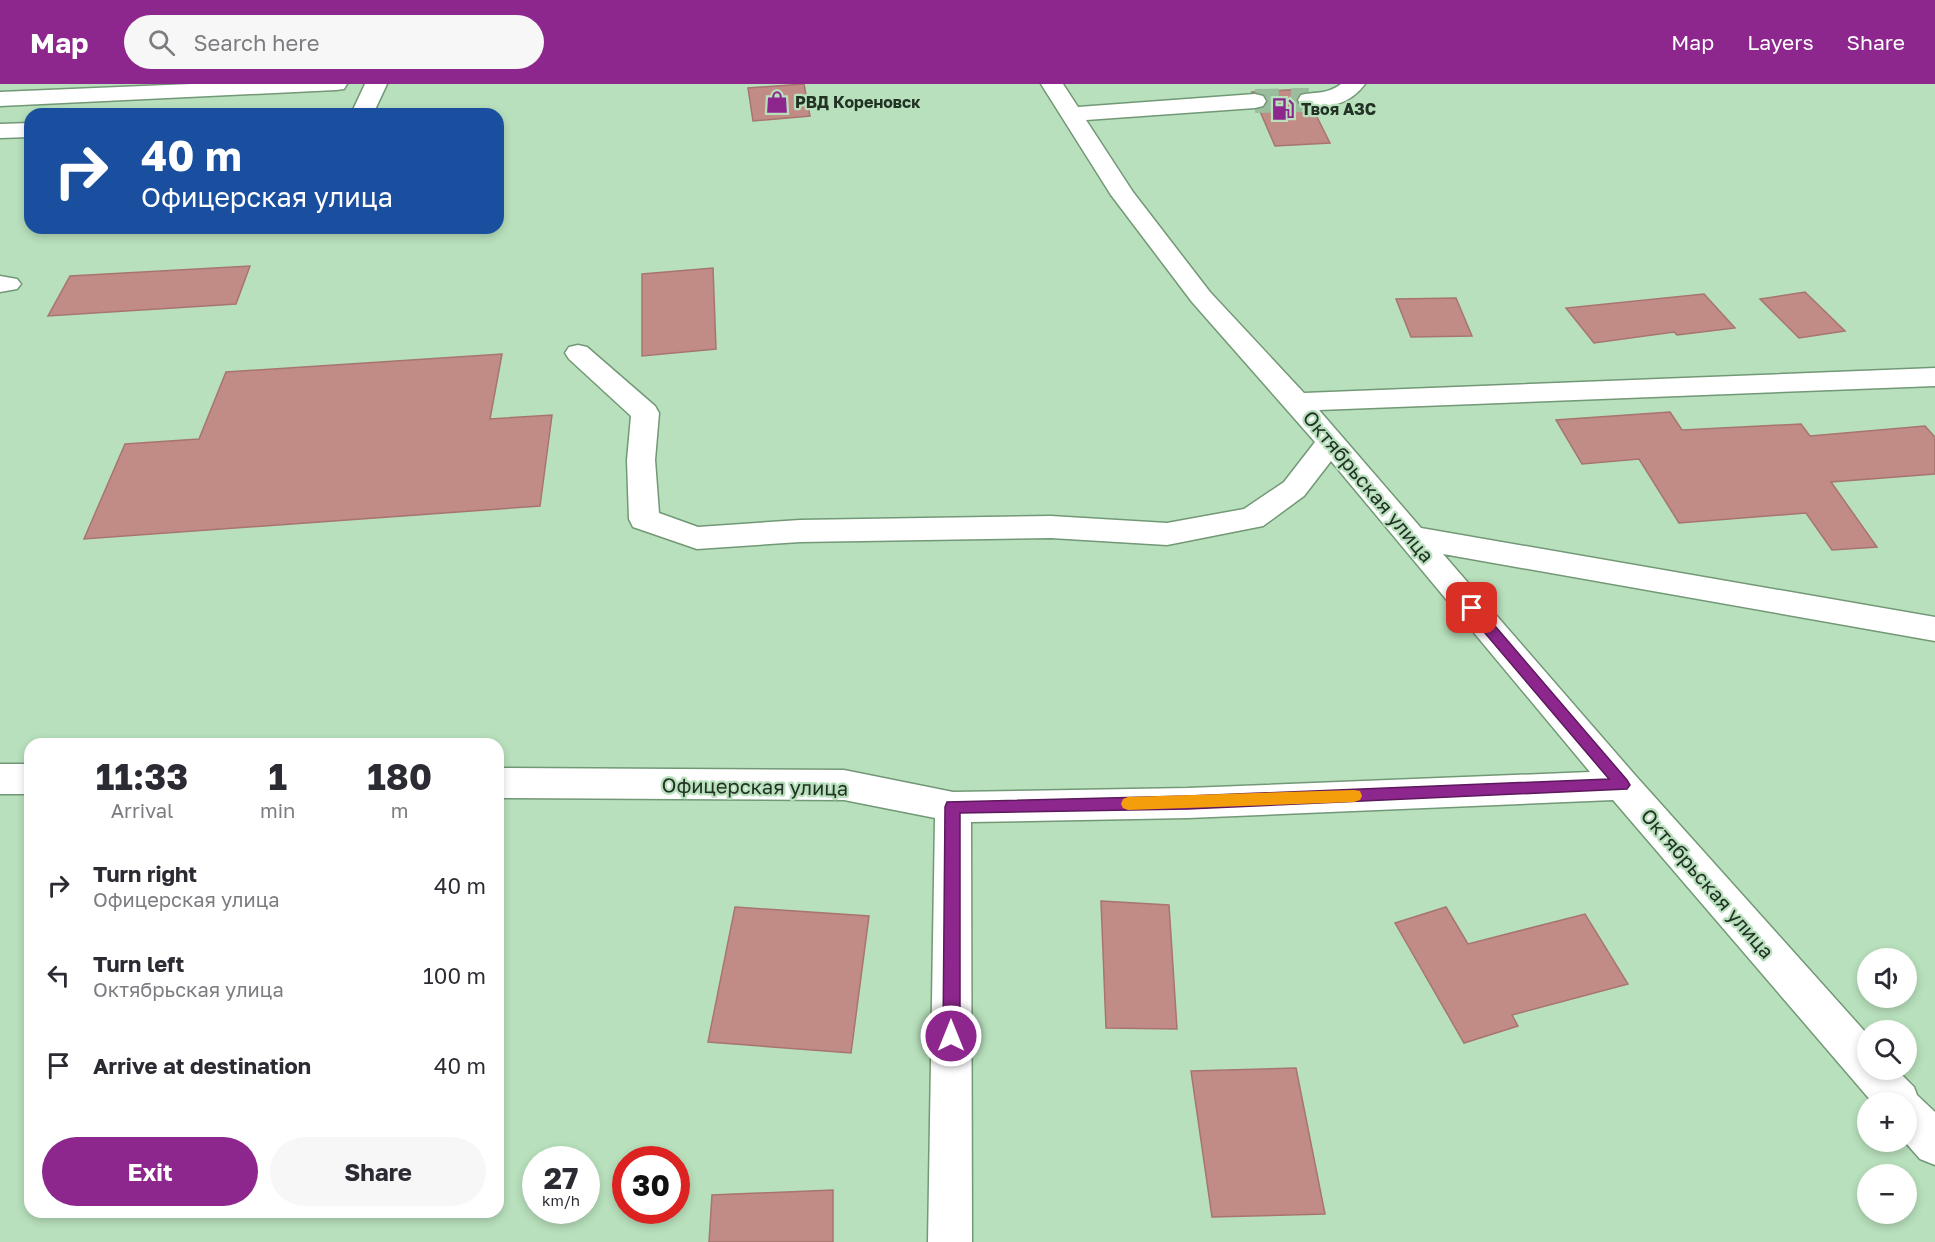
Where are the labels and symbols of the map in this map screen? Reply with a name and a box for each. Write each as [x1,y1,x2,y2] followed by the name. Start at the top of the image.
[764,89,790,115] shop icon: РВД Кореновск
[795,92,921,112] place label: РВД Кореновск
[1270,96,1296,122] fuel station icon: Твоя АЗС
[1301,99,1376,119] place label: Твоя АЗС
[1299,405,1439,567] street label: Октябрьская улица
[1446,582,1497,633] pin
[662,772,848,800] street label: Офицерская улица
[1636,803,1780,963] street label: Октябрьская улица
[919,1004,983,1068] position arrow
[612,1146,690,1224] speed limit sign: 30

